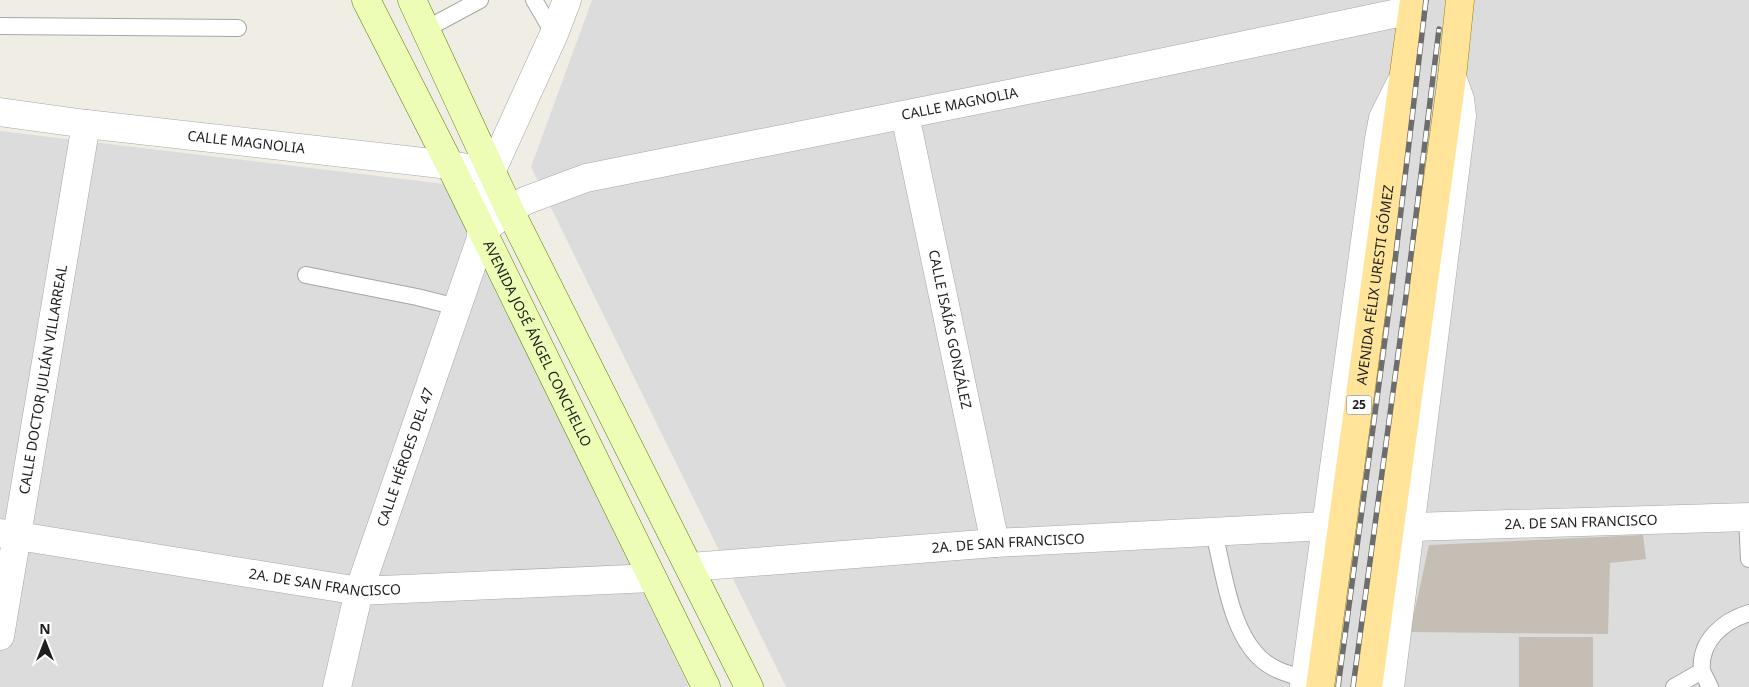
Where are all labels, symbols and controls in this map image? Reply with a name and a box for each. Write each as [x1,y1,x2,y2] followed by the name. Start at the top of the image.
[900,82,1019,124] street label: CALLE MAGNOLIA
[186,125,306,158] street label: CALLE MAGNOLIA
[1351,183,1398,386] street label: AVENIDA FÉLIX URESTI GÓMEZ
[479,237,597,450] street label: AVENIDA JOSÉ ÁNGEL CONCHELLO
[925,248,977,411] street label: CALLE ISAÍAS GONZÁLEZ
[14,263,71,496] street label: CALLE DOCTOR JULIÁN VILLARREAL
[372,385,438,529] street label: CALLE HÉROES DEL 47
[1346,396,1372,414] road number: 25
[1504,510,1658,533] street label: 2A. DE SAN FRANCISCO
[931,528,1085,557] street label: 2A. DE SAN FRANCISCO
[248,563,401,600] street label: 2A. DE SAN FRANCISCO
[20,617,70,667] north arrow
[39,619,51,638] text: N

